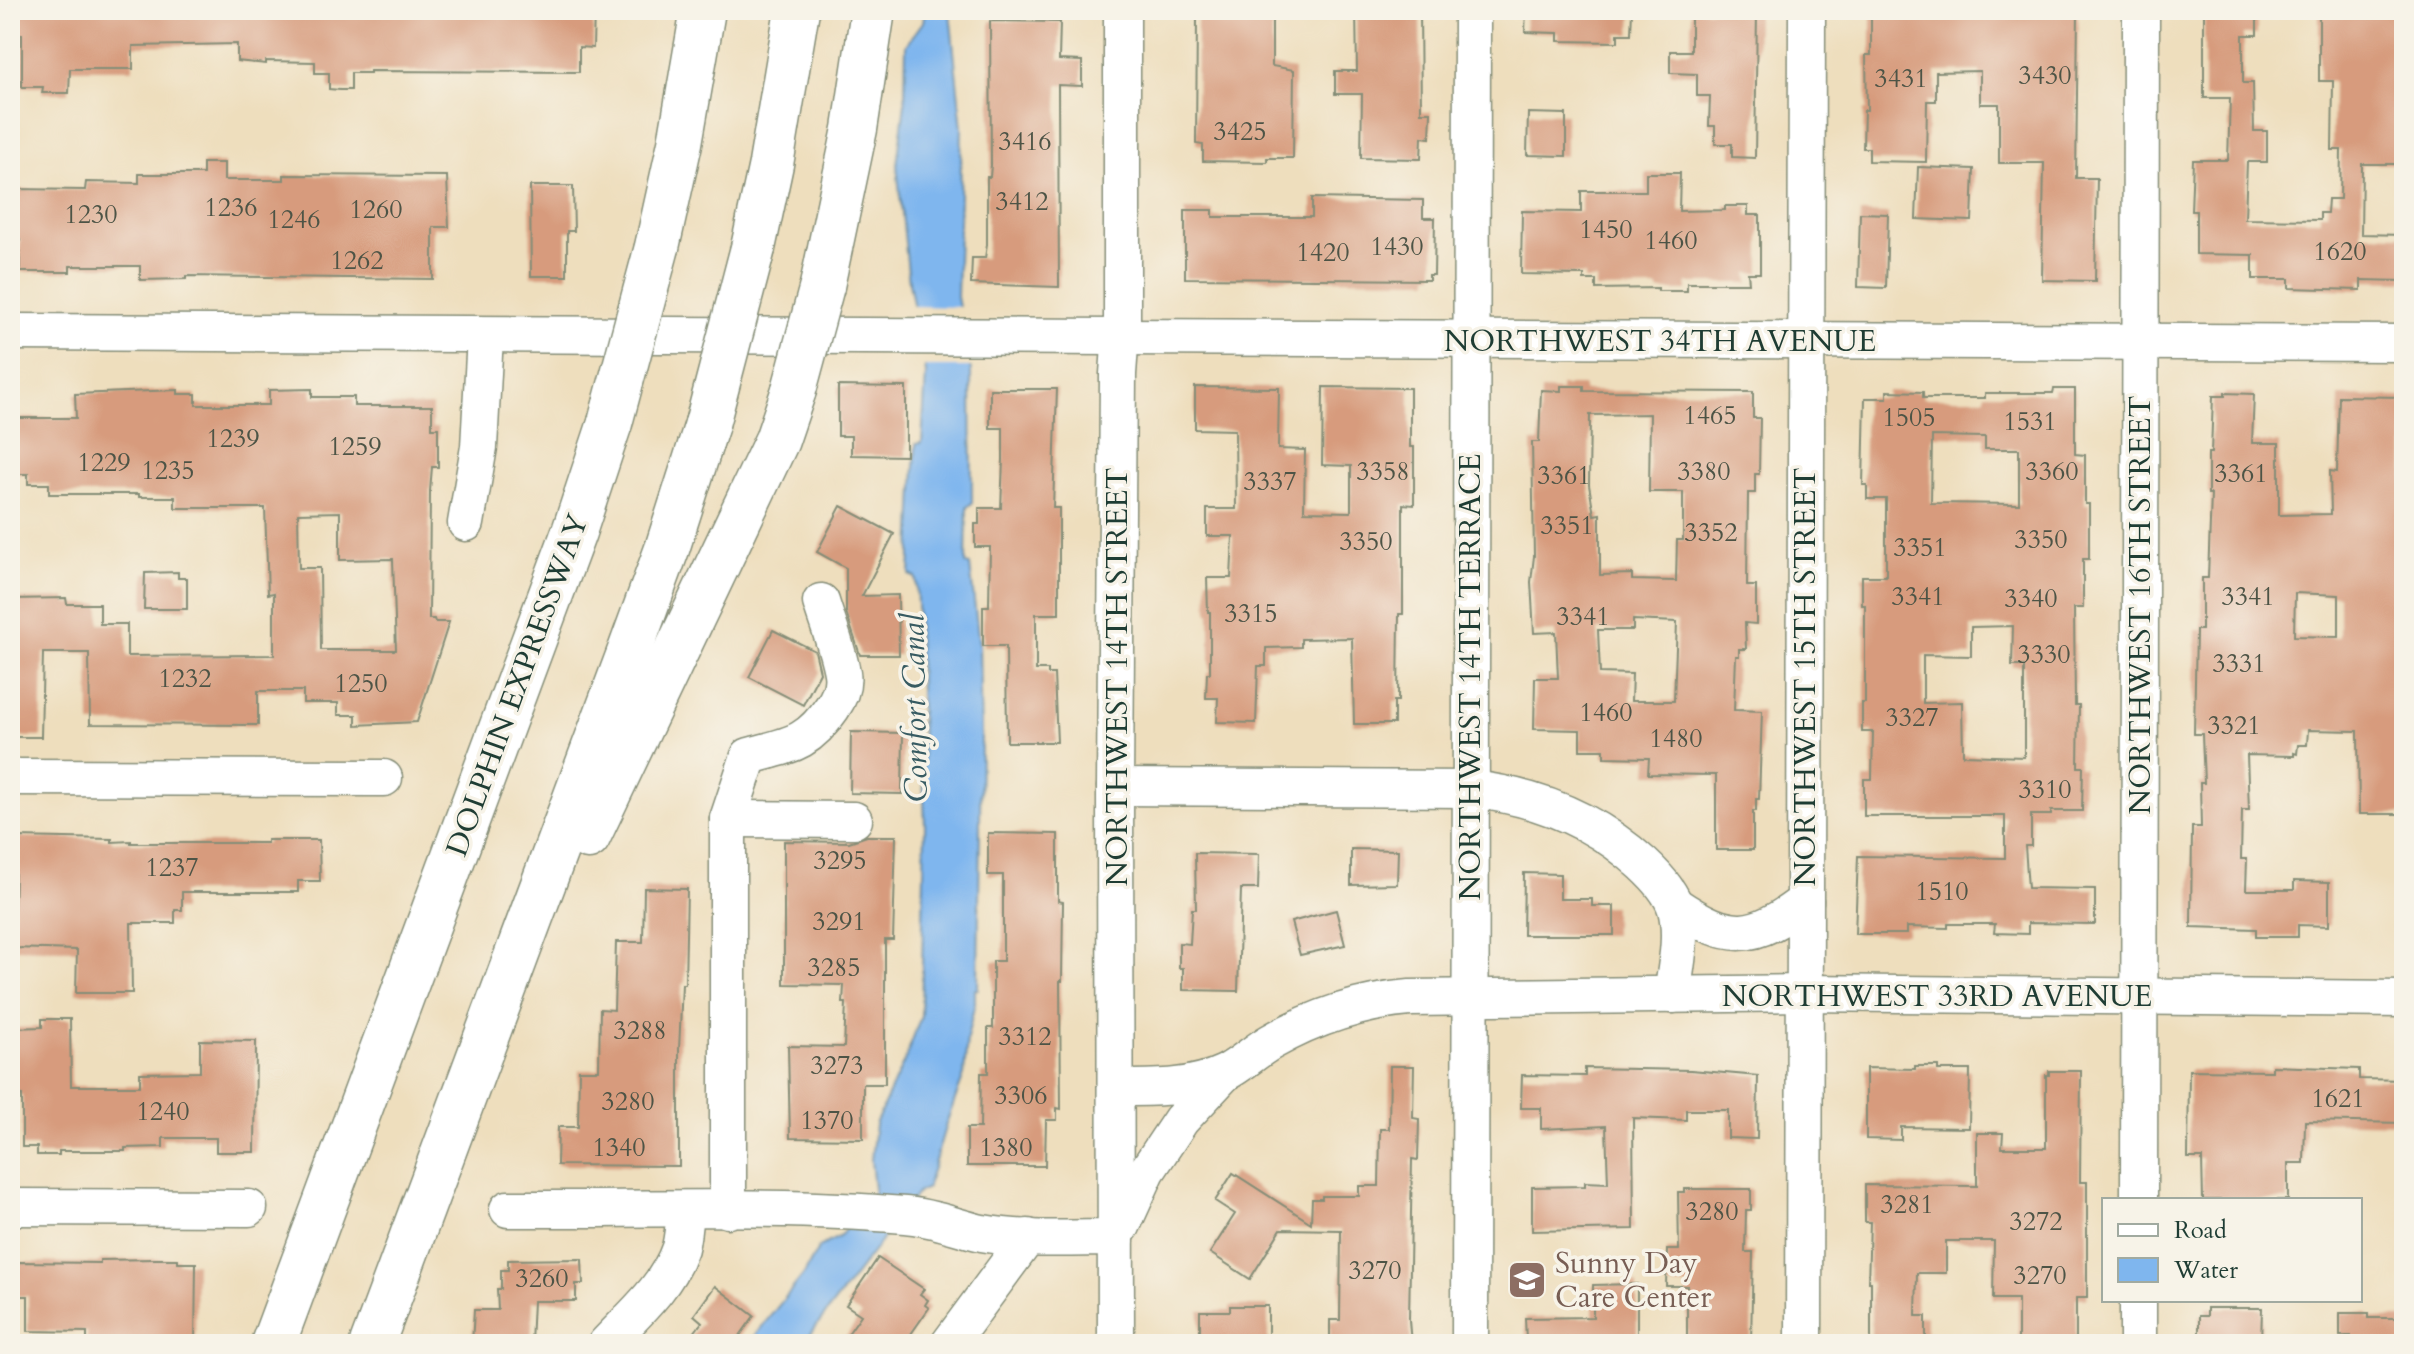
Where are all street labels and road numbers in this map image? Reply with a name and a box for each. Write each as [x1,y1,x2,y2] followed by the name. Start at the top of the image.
[1444,321,1876,362] street label: NORTHWEST 34TH AVENUE
[2120,396,2161,814] street label: NORTHWEST 16TH STREET
[1450,454,1491,900] street label: NORTHWEST 14TH TERRACE
[1097,468,1138,886] street label: NORTHWEST 14TH STREET
[1785,468,1826,886] street label: NORTHWEST 15TH STREET
[436,508,599,862] street label: DOLPHIN EXPRESSWAY
[1722,976,2152,1017] street label: NORTHWEST 33RD AVENUE

